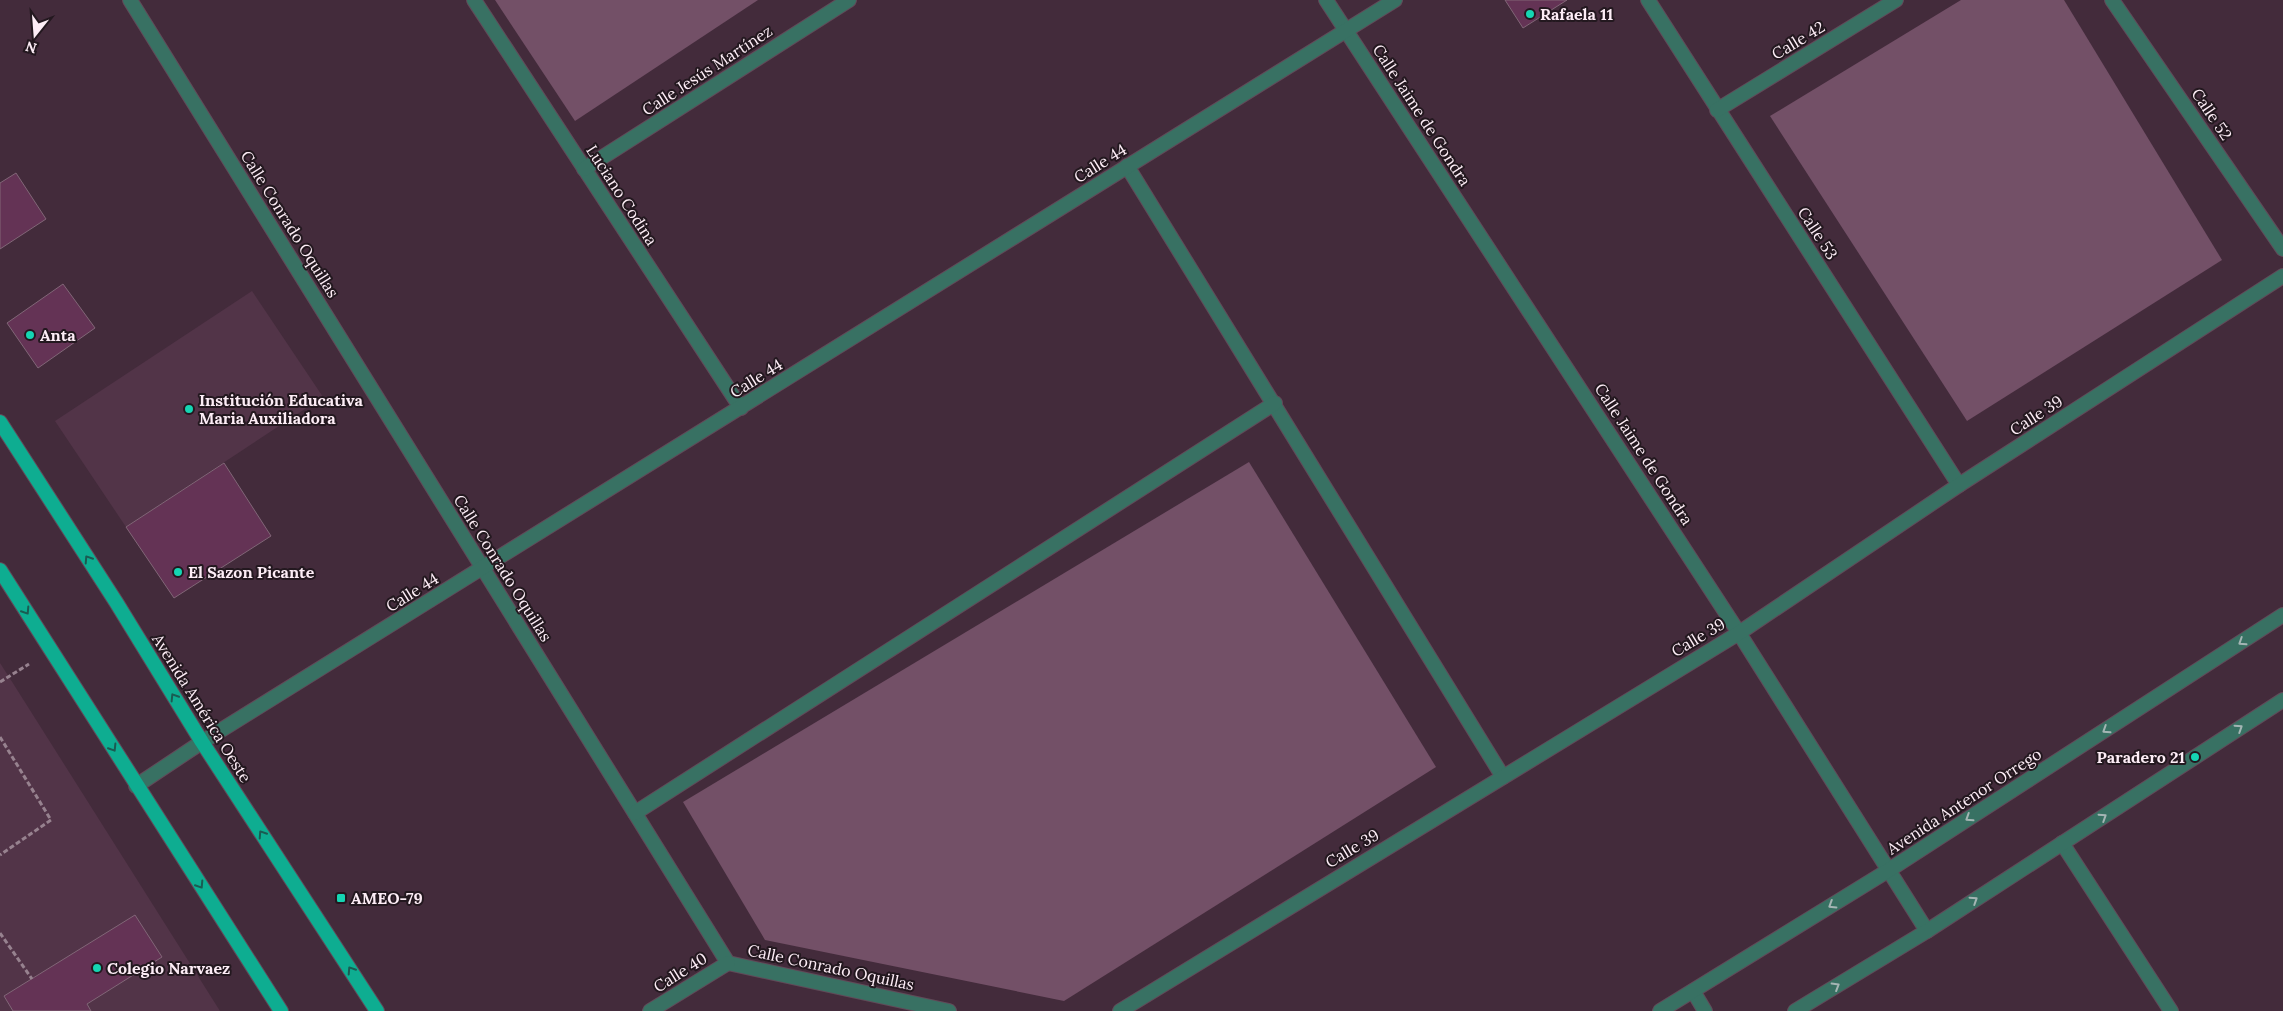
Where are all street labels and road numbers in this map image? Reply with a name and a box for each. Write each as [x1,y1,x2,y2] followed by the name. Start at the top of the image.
[1768,16,1828,64] street label: Calle 42
[638,20,776,120] street label: Calle Jesús Martínez
[1369,40,1475,190] street label: Calle Jaime de Gondra
[2187,84,2237,144] street label: Calle 52
[1070,139,1130,187] street label: Calle 44
[582,141,662,249] street label: Luciano Codina
[237,147,343,301] street label: Calle Conrado Oquillas
[1794,203,1842,263] street label: Calle 53
[726,354,786,402] street label: Calle 44
[1591,379,1697,529] street label: Calle Jaime de Gondra
[2006,390,2066,440] street label: Calle 39
[450,491,556,645] street label: Calle Conrado Oquillas
[382,568,442,616] street label: Calle 44
[1667,613,1729,661] street label: Calle 39
[148,629,256,786] street label: Avenida América Oeste
[1882,743,2045,859] street label: Avenida Antenor Orrego
[1321,824,1383,872] street label: Calle 39
[746,940,916,994] street label: Calle Conrado Oquillas
[649,948,711,996] street label: Calle 40

